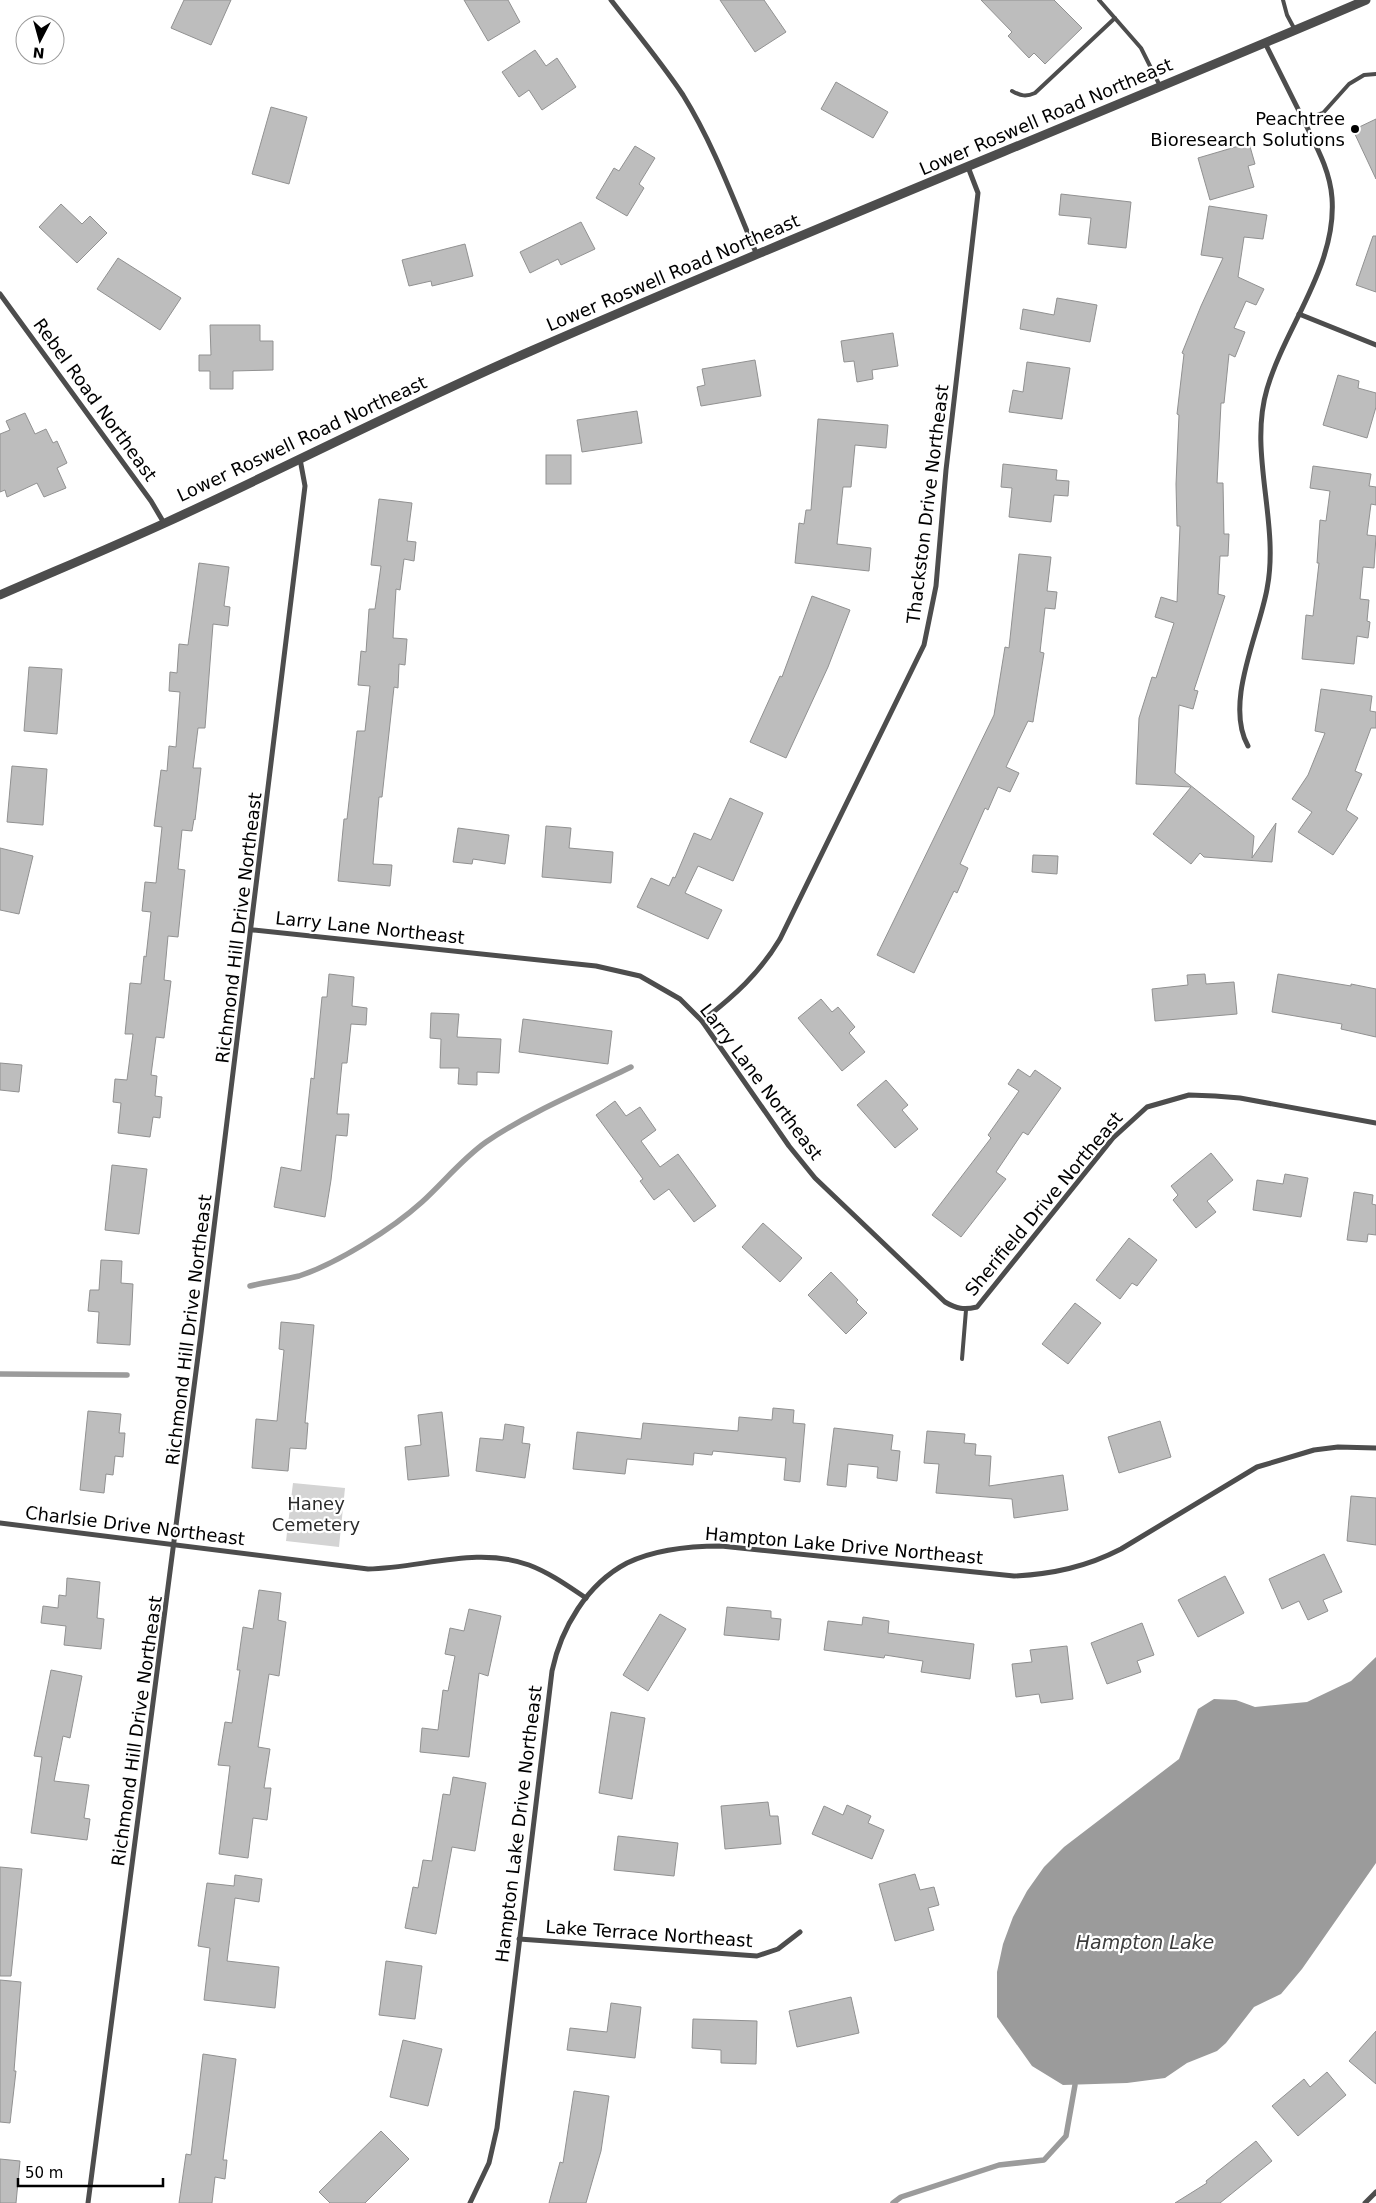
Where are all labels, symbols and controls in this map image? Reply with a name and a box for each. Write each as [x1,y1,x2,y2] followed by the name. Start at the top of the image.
[15,15,65,65] north arrow
[32,44,45,61] text: N
[916,54,1176,180] street label: Lower Roswell Road Northeast
[1150,108,1345,150] place label: Peachtree Bioresearch Solutions
[1349,123,1361,135] marker: Peachtree Bioresearch Solutions
[543,210,803,336] street label: Lower Roswell Road Northeast
[29,314,161,485] street label: Rebel Road Northeast
[174,371,430,506] street label: Lower Roswell Road Northeast
[902,383,953,626] street label: Thackston Drive Northeast
[211,791,266,1065] street label: Richmond Hill Drive Northeast
[274,907,466,948] street label: Larry Lane Northeast
[696,999,827,1164] street label: Larry Lane Northeast
[961,1108,1127,1300] street label: Sherifield Drive Northeast
[161,1193,216,1467] street label: Richmond Hill Drive Northeast
[272,1493,361,1535] park label: Haney Cemetery
[24,1502,246,1549] street label: Charlsie Drive Northeast
[704,1523,984,1568] street label: Hampton Lake Drive Northeast
[107,1594,166,1867] street label: Richmond Hill Drive Northeast
[491,1684,546,1964] street label: Hampton Lake Drive Northeast
[545,1916,753,1951] street label: Lake Terrace Northeast
[1076,1931,1214,1953] water label: Hampton Lake
[18,2156,162,2188] scale bar
[25,2164,63,2182] text: 50 m

